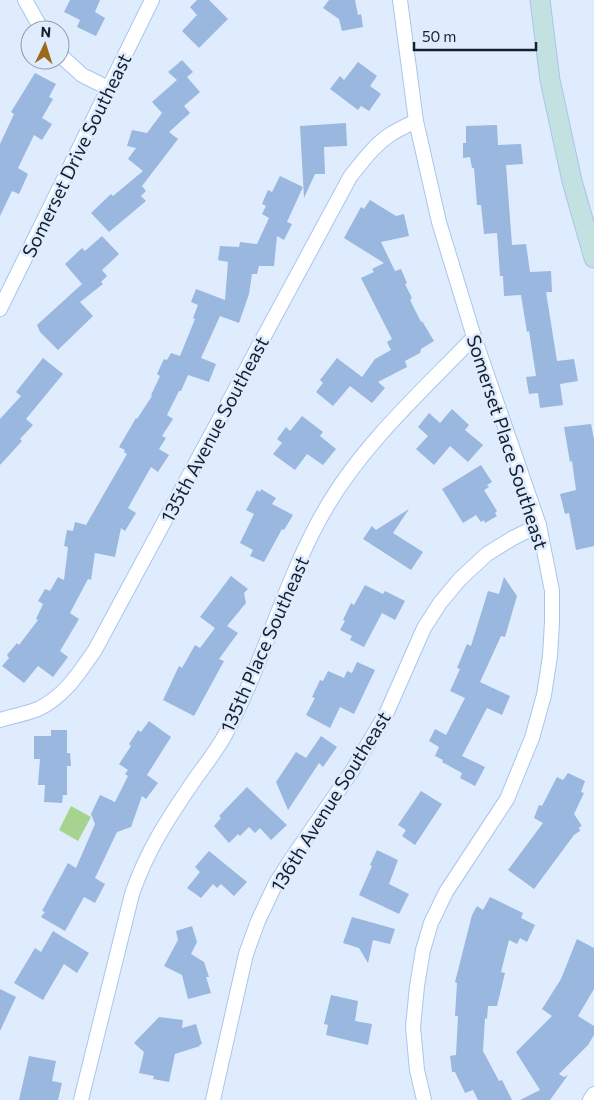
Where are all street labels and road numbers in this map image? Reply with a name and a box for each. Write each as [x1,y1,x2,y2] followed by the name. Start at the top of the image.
[17,49,136,261] street label: Somerset Drive Southeast
[155,332,273,526] street label: 135th Avenue Southeast
[462,332,554,552] street label: Somerset Place Southeast
[215,552,313,735] street label: 135th Place Southeast
[265,707,395,895] street label: 136th Avenue Southeast

